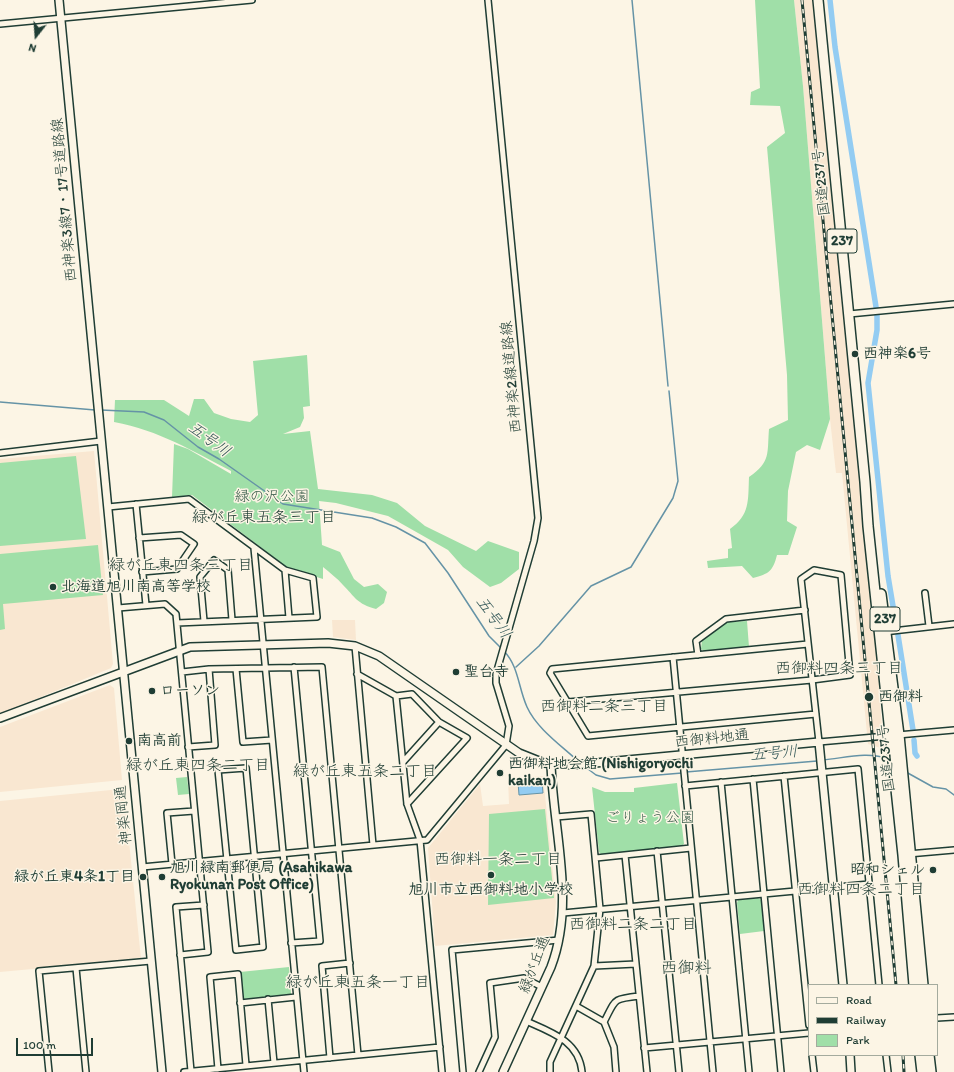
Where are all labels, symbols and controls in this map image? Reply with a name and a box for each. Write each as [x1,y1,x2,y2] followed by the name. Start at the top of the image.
[16,16,56,56] north arrow
[27,41,38,55] text: N
[49,117,81,283] street label: 西神楽3線7・17号道路線
[809,147,835,217] street label: 国道237号
[827,229,857,253] road number: 237
[498,320,526,434] street label: 西神楽2線道路線
[863,345,931,363] place label: 西神楽6号
[850,349,860,359] marker: 西神楽6号
[184,418,234,462] water label: 五号川
[235,488,309,506] park label: 緑の沢公園
[192,508,336,528] district label: 緑が丘東五条三丁目
[109,556,253,576] district label: 緑が丘東四条三丁目
[61,578,211,596] place label: 北海道旭川南高等学校
[48,582,58,592] marker: 北海道旭川南高等学校
[471,593,515,643] water label: 五号川
[870,607,900,631] road number: 237
[775,659,903,679] district label: 西御料四条三丁目
[464,663,509,681] place label: 聖台寺
[451,667,461,677] marker: 聖台寺
[160,682,220,700] place label: ローソン
[147,686,157,696] marker: ローソン
[878,688,923,706] place label: 西御料
[863,691,875,703] marker: 西御料
[540,697,668,717] district label: 西御料二条三丁目
[874,723,900,793] street label: 国道237号
[674,726,750,752] street label: 西御料地通
[137,732,182,750] place label: 南高前
[124,736,134,746] marker: 南高前
[749,742,799,766] water label: 五号川
[508,755,693,790] place label: 西御料地会館 (Nishigoryochi kaikan)
[126,756,270,776] district label: 緑が丘東四条二丁目
[293,762,437,782] district label: 緑が丘東五条二丁目
[495,768,505,778] marker: 西御料地会館 (Nishigoryochi kaikan)
[112,784,136,846] street label: 神楽岡通
[605,809,695,827] park label: ごりょう公園
[434,850,562,870] district label: 西御料一条二丁目
[170,859,352,894] place label: 旭川緑南郵便局 (Asahikawa Ryokunan Post Office)
[850,861,925,879] place label: 昭和シェル
[928,865,938,875] marker: 昭和シェル
[14,868,135,886] place label: 緑が丘東4条1丁目
[486,870,496,880] marker: 旭川市立西御料地小学校
[138,872,148,882] marker: 緑が丘東4条1丁目
[157,872,167,882] marker: 旭川緑南郵便局 (Asahikawa Ryokunan Post Office)
[797,880,925,900] district label: 西御料四条二丁目
[409,881,573,899] place label: 旭川市立西御料地小学校
[569,915,697,935] district label: 西御料二条二丁目
[516,934,554,996] street label: 緑が丘通
[661,959,711,979] district label: 西御料
[286,973,430,993] district label: 緑が丘東五条一丁目
[808,984,938,1056] legend
[846,993,872,1007] text: Road
[846,1013,886,1027] text: Railway
[18,1030,95,1056] scale bar
[846,1033,870,1047] text: Park
[23,1038,56,1052] text: 100 m

